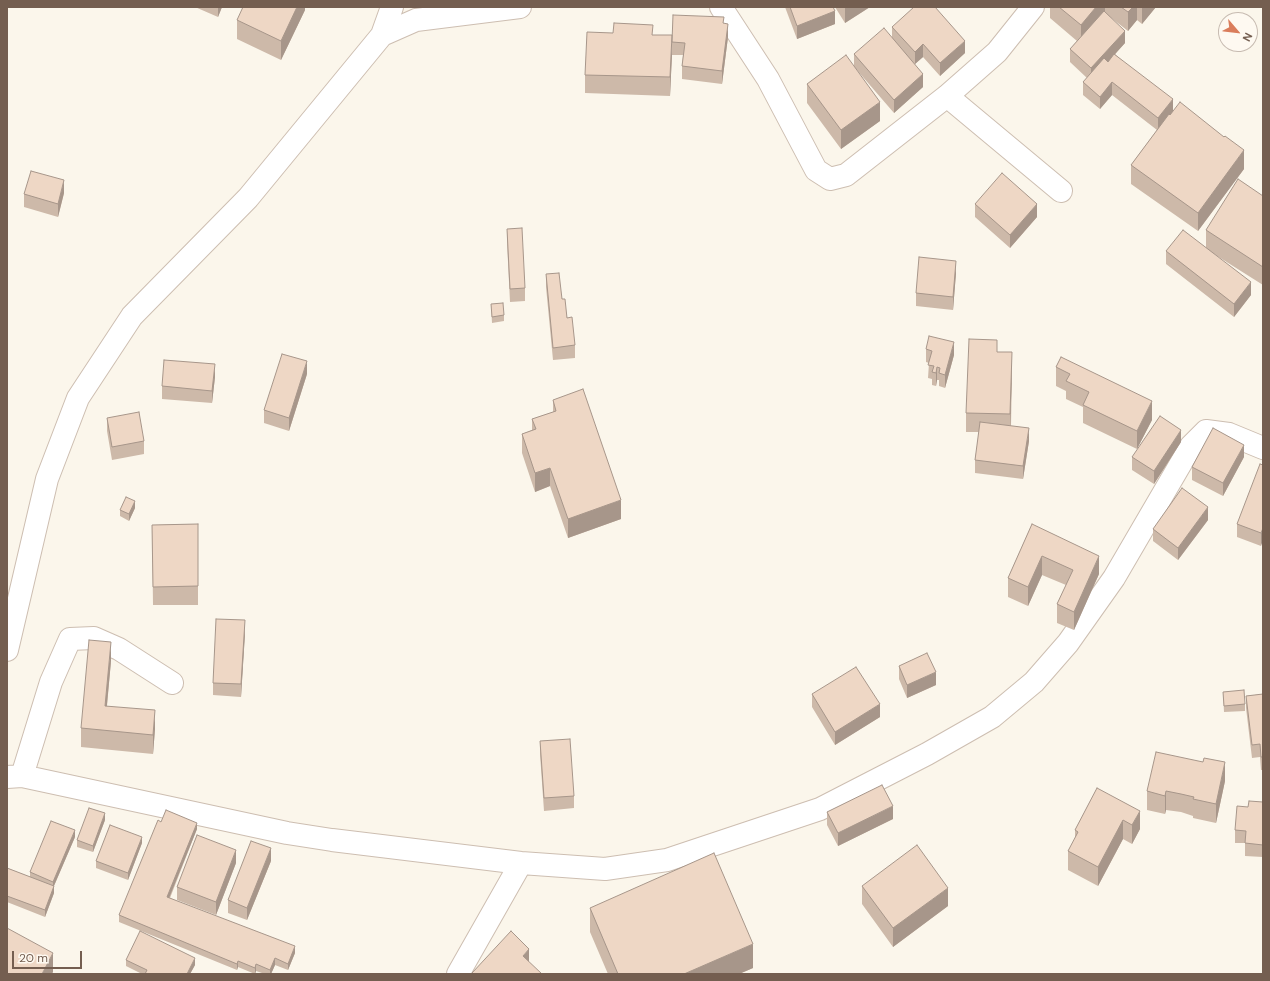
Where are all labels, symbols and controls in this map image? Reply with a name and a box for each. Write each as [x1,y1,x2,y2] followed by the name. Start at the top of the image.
[1218,12,1258,52] north arrow
[1240,30,1256,44] text: N
[14,943,84,969] scale bar
[19,950,48,966] text: 20 m

